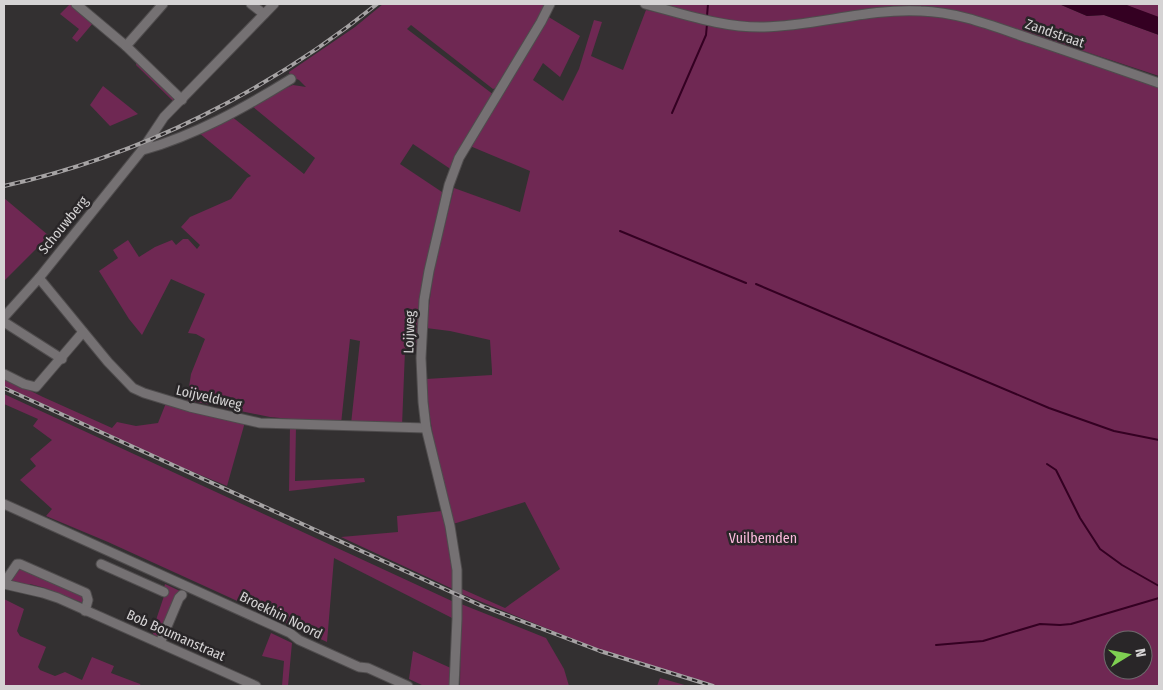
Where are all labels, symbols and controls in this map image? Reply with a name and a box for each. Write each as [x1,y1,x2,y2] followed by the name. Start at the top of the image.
[1023,15,1087,52] street label: Zandstraat
[35,193,92,258] street label: Schouwberg
[400,310,419,354] street label: Loijweg
[174,382,244,413] street label: Loijveldweg
[729,530,797,547] park label: Vuilbemden
[237,588,325,643] street label: Broekhin Noord
[124,606,228,665] street label: Bob Boumanstraat
[1103,630,1153,680] north arrow
[1131,647,1149,658] text: N

